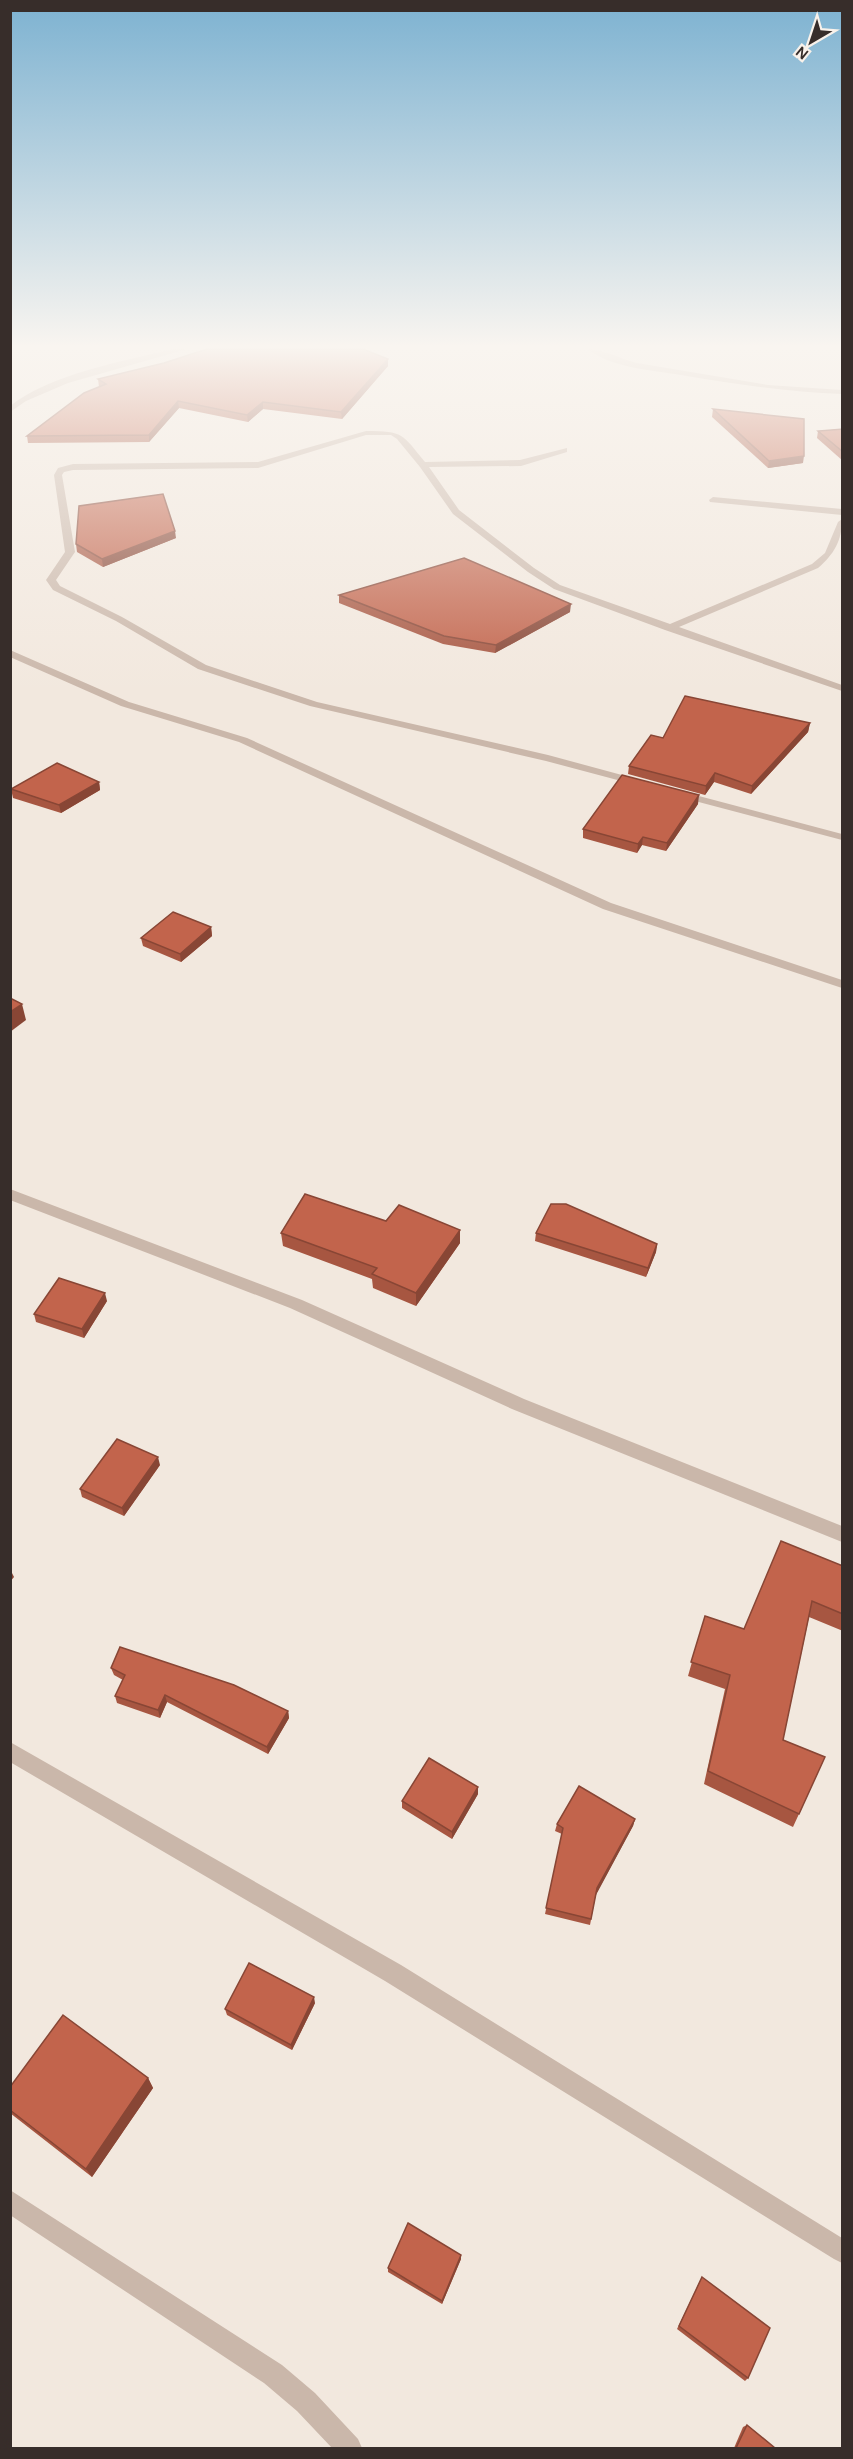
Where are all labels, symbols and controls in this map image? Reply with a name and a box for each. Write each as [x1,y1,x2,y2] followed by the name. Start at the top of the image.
[781,12,841,72] north arrow
[791,42,812,64] text: N

